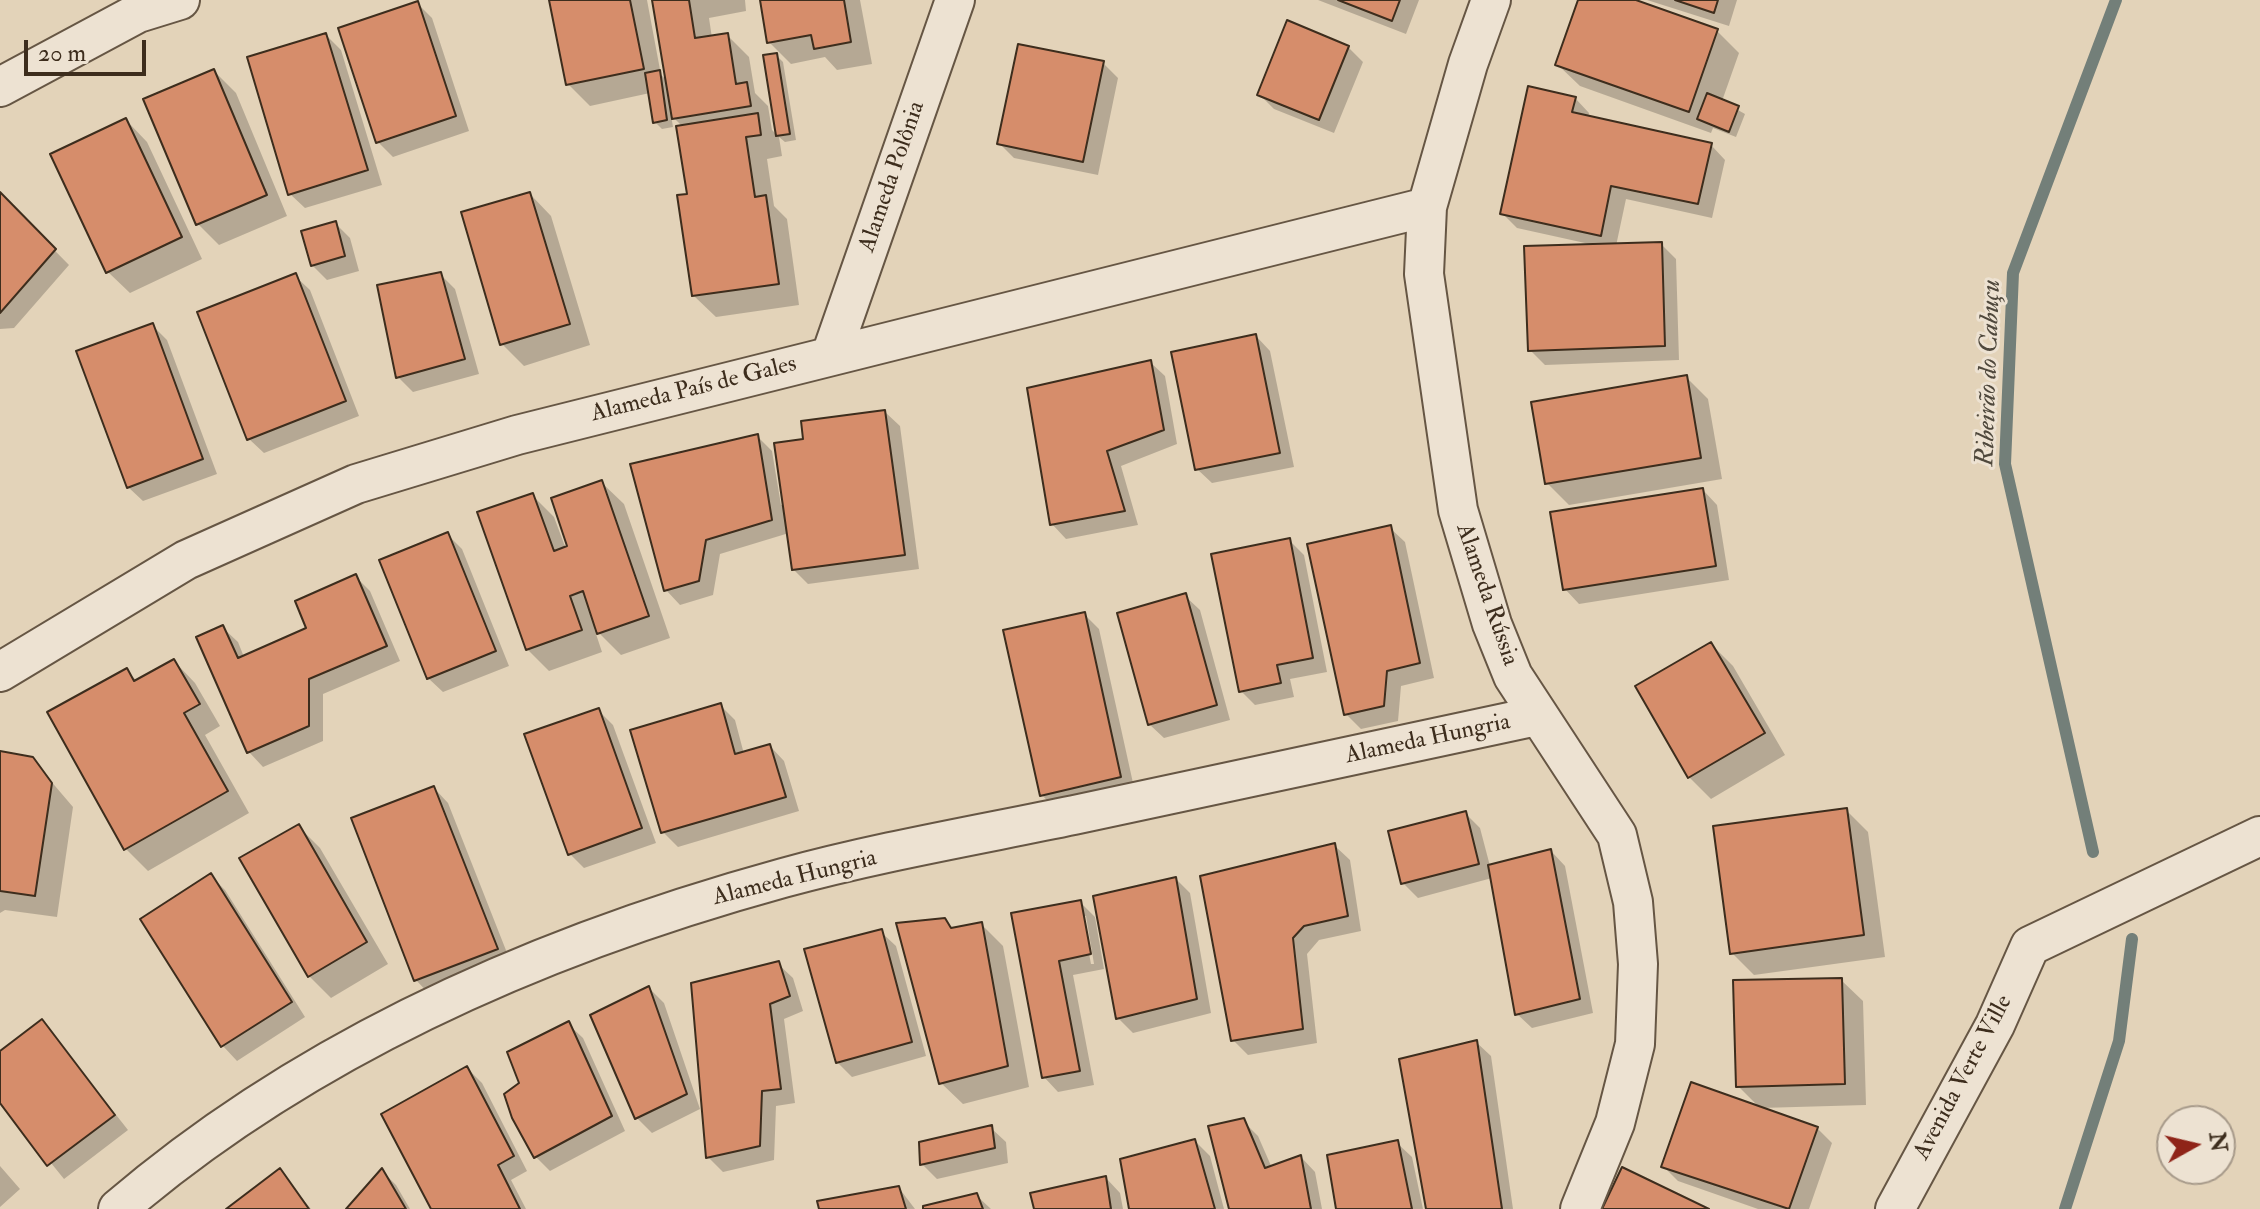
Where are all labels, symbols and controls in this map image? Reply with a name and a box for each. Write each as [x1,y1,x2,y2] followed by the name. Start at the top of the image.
[28,24,150,74] scale bar
[38,38,86,69] text: 20 m
[854,98,932,256] street label: Alameda Polônia
[1971,279,2009,467] water label: Ribeirão do Cabuçu
[588,351,800,429] street label: Alameda País de Gales
[1448,520,1524,670] street label: Alameda Rússia
[1343,708,1513,772] street label: Alameda Hungria
[710,845,880,913] street label: Alameda Hungria
[1908,991,2020,1165] street label: Avenida Verte Ville
[2156,1105,2236,1185] north arrow
[2203,1130,2233,1154] text: N

